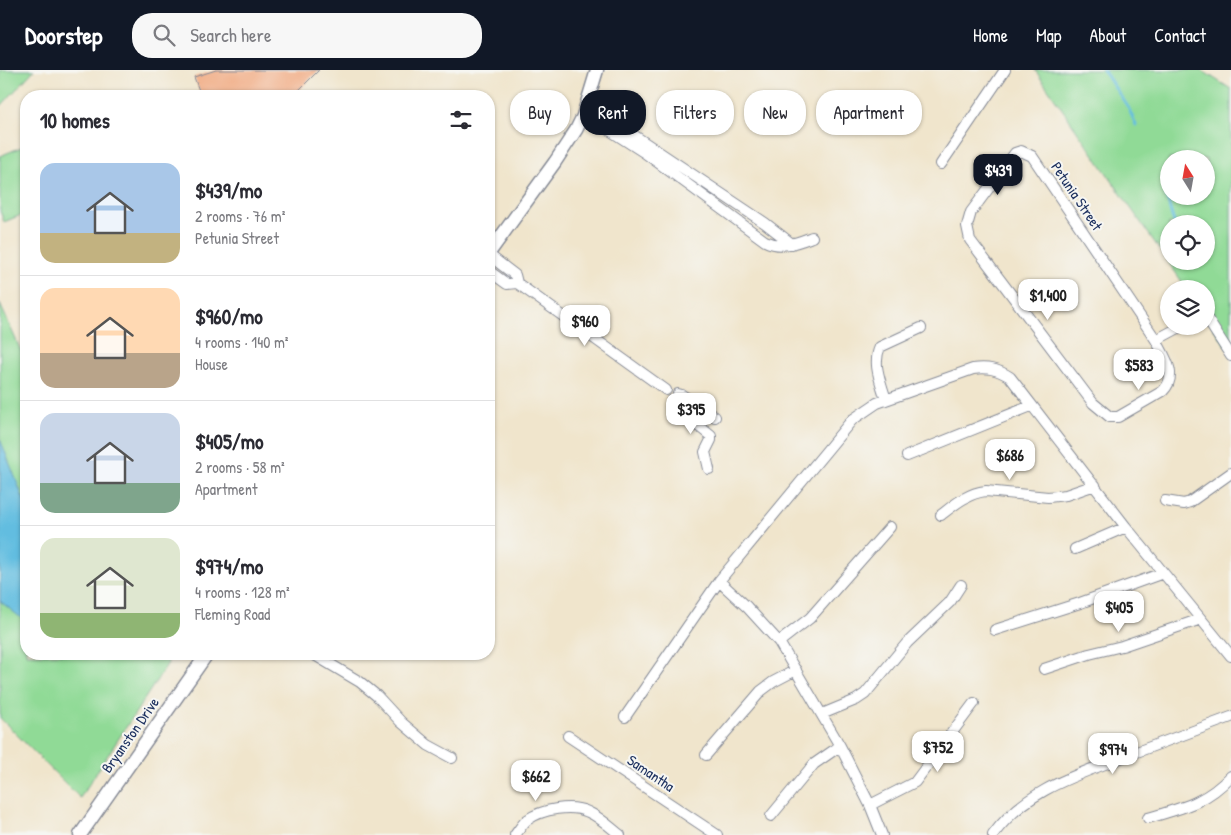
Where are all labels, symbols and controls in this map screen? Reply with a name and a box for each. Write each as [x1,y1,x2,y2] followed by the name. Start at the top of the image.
[132,13,482,58] search box
[25,19,102,51] text: Doorstep
[150,21,178,49] icon: search
[190,22,272,48] text: Search here
[973,23,1008,48] text: Home
[1036,23,1061,48] text: Map
[1089,23,1126,48] text: About
[1154,23,1206,48] text: Contact
[510,90,570,135] chip: Buy
[580,90,646,135] chip: Rent
[656,90,734,135] chip: Filters
[744,90,806,135] chip: New
[816,90,922,135] chip: Apartment
[40,106,110,135] text: 10 homes
[447,106,475,134] icon: filters
[1160,150,1215,205] north arrow
[1160,150,1215,335] map controls
[968,154,1028,196] pin: $439
[1046,157,1108,235] street label: Petunia Street
[984,159,1012,181] text: $439
[195,176,262,205] text: $439/mo
[80,183,140,243] icon: home
[195,205,285,227] text: 2 rooms · 76 m²
[1160,215,1215,270] button: locate
[195,227,279,249] text: Petunia Street
[1007,278,1089,321] pin: $1,400
[1160,280,1215,335] button: layers
[1029,284,1067,306] text: $1,400
[195,302,263,331] text: $960/mo
[555,304,615,347] pin: $960
[80,308,140,368] icon: home
[571,310,599,332] text: $960
[195,331,289,353] text: 4 rooms · 140 m²
[1109,348,1169,391] pin: $583
[195,353,228,375] text: House
[1125,354,1153,376] text: $583
[661,392,721,435] pin: $395
[677,398,705,420] text: $395
[195,427,263,456] text: $405/mo
[80,433,140,493] icon: home
[980,438,1040,481] pin: $686
[996,444,1024,466] text: $686
[195,456,285,478] text: 2 rooms · 58 m²
[195,478,258,500] text: Apartment
[195,552,263,581] text: $974/mo
[80,558,140,618] icon: home
[195,581,290,603] text: 4 rooms · 128 m²
[1089,590,1149,633] pin: $405
[1105,596,1133,618] text: $405
[195,603,270,625] text: Fleming Road
[96,693,164,777] street label: Bryanston Drive
[908,730,968,773] pin: $752
[1083,732,1143,775] pin: $974
[923,736,953,758] text: $752
[1099,738,1127,760] text: $974
[623,749,679,797] street label: Samantha
[506,760,566,802] pin: $662
[522,765,550,787] text: $662

